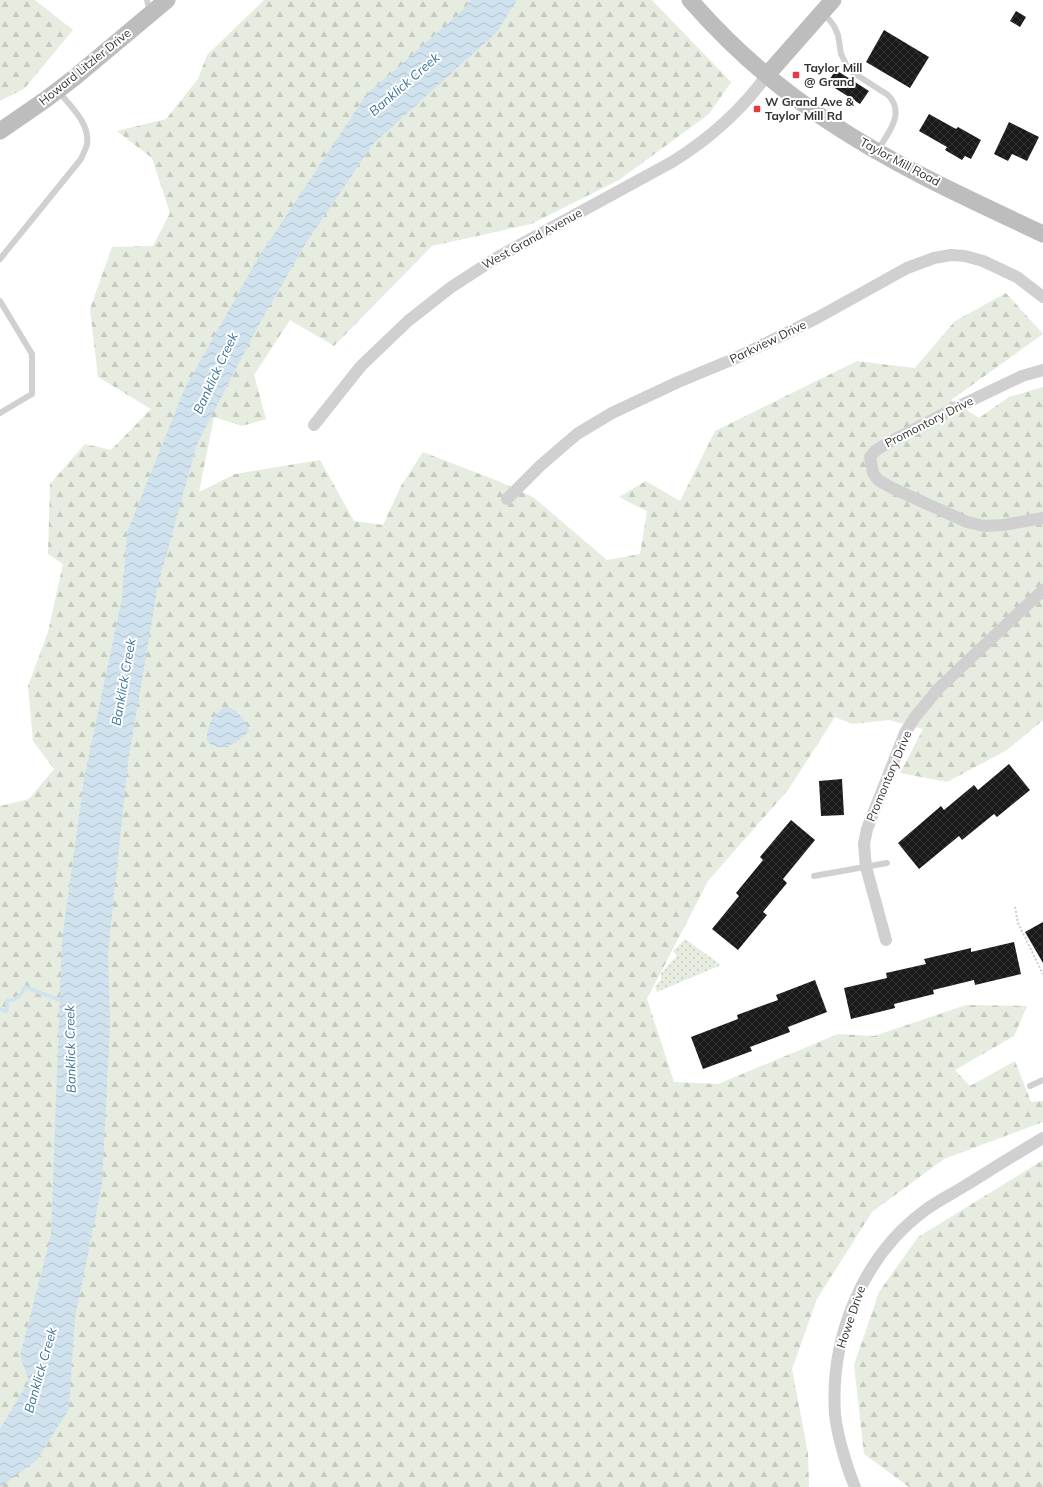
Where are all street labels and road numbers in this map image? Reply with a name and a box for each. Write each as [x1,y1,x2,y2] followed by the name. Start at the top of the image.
[36,25,134,108] street label: Howard Litzler Drive
[858,134,943,189] street label: Taylor Mill Road
[479,205,584,272] street label: West Grand Avenue
[727,317,809,367] street label: Parkview Drive
[882,393,976,450] street label: Promontory Drive
[863,728,914,824] street label: Promontory Drive
[833,1284,868,1350] street label: Howe Drive

